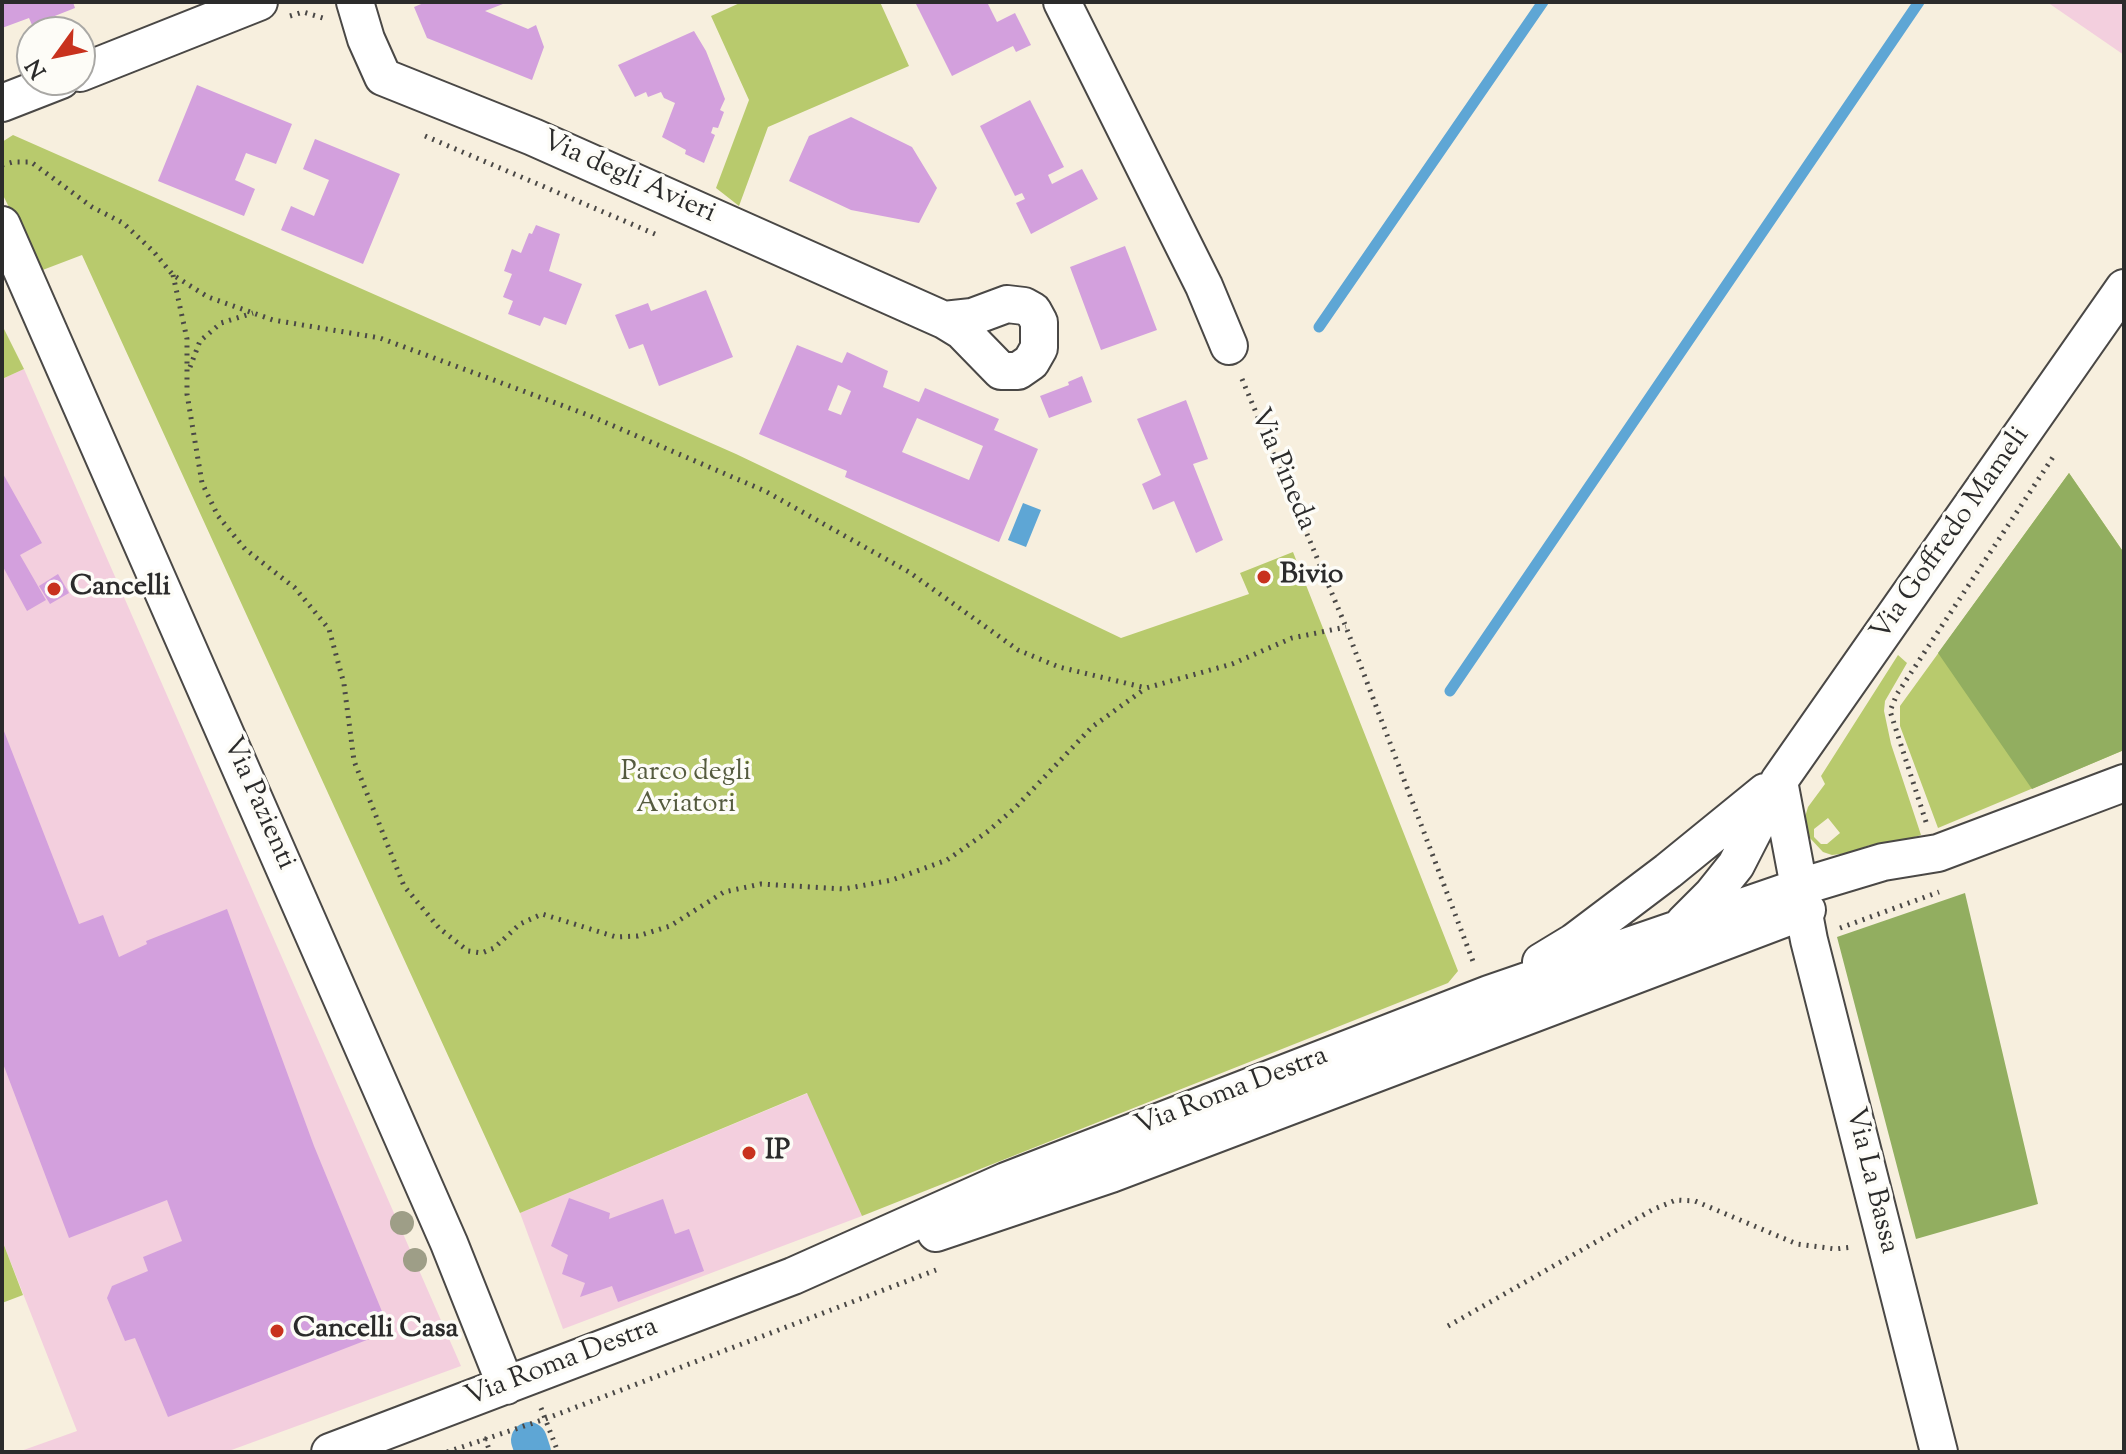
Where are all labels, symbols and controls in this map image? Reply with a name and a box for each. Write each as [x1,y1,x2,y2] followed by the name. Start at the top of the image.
[16,16,96,96] north arrow
[19,52,56,84] text: N
[536,126,720,232] street label: Via degli Avieri
[1240,404,1322,536] street label: Via Pineda
[1866,422,2038,648] street label: Via Goffredo Mameli
[1280,560,1343,594] place label: Bivio
[1255,568,1273,586] marker: Bivio
[70,572,170,606] place label: Cancelli
[45,580,63,598] marker: Cancelli
[213,733,301,875] street label: Via Pazienti
[621,757,751,823] park label: Parco degli Aviatori
[1131,1041,1333,1145] street label: Via Roma Destra
[1836,1105,1904,1257] street label: Via La Bassa
[765,1136,790,1170] place label: IP
[740,1144,758,1162] marker: IP
[461,1312,663,1416] street label: Via Roma Destra
[293,1314,458,1348] place label: Cancelli Casa
[268,1322,286,1340] marker: Cancelli Casa

